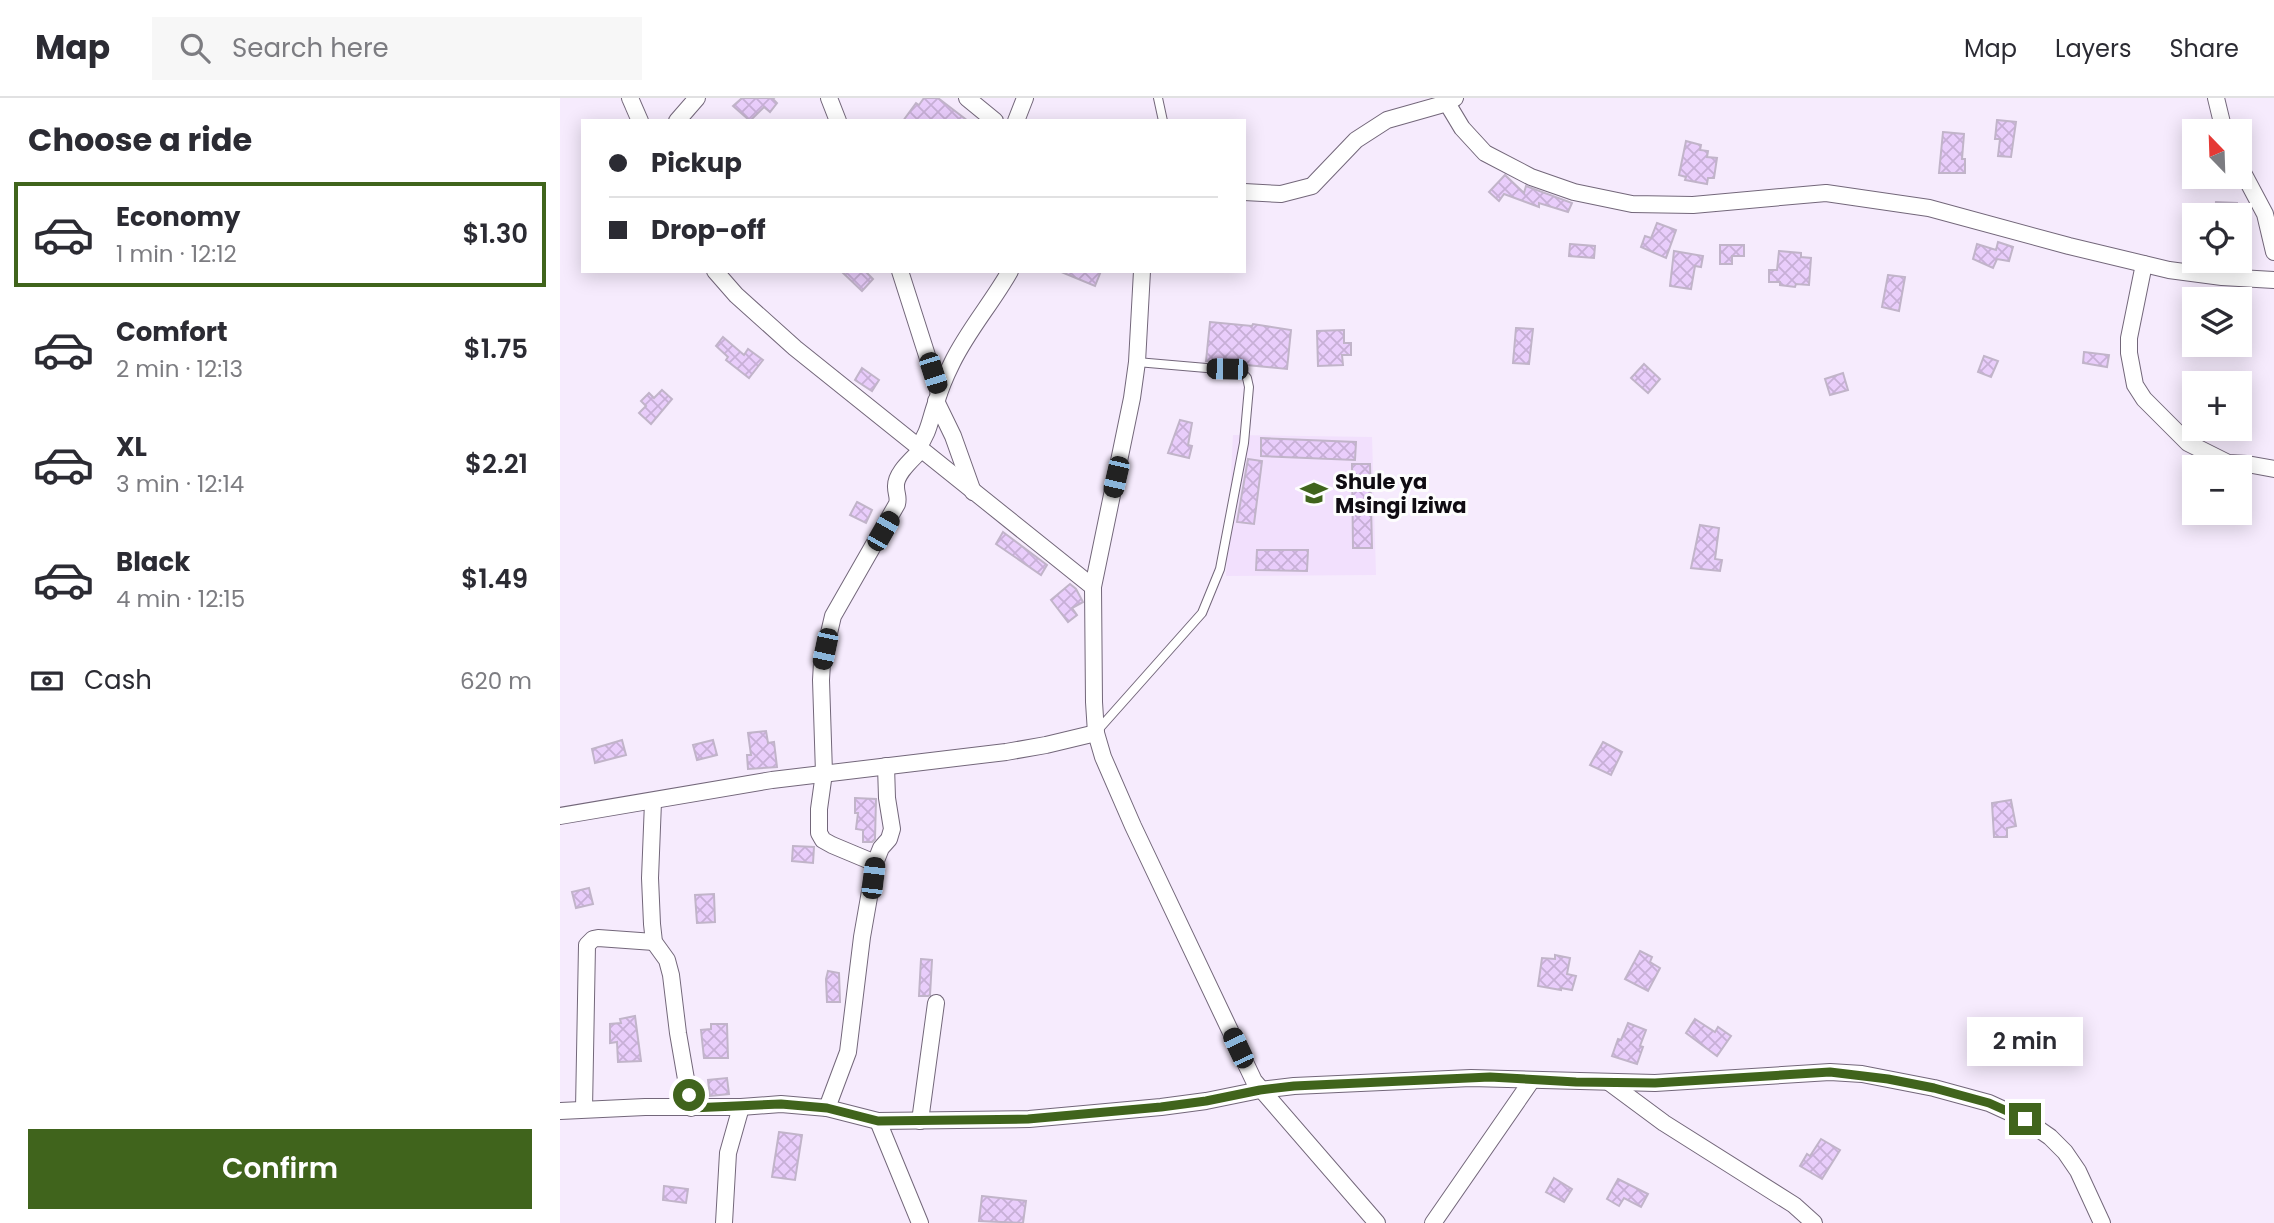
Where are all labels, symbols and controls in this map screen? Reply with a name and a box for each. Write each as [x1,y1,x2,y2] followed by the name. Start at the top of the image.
[152,17,642,80] search box
[35,24,110,71] text: Map
[176,29,214,67] icon: search
[232,30,389,66] text: Search here
[1964,32,2017,65] text: Map
[2055,32,2131,65] text: Layers
[2169,32,2239,65] text: Share
[28,117,252,162] text: Choose a ride
[2182,119,2252,189] north arrow
[2182,119,2252,525] map controls
[651,145,742,181] text: Pickup
[116,199,240,235] text: Economy
[32,203,95,266] icon: car
[2182,203,2252,273] button: locate
[651,212,766,248] text: Drop-off
[462,216,528,252] text: $1.30
[116,238,237,270] text: 1 min · 12:12
[2182,287,2252,357] button: layers
[116,314,228,350] text: Comfort
[32,318,95,381] icon: car
[464,331,528,367] text: $1.75
[917,350,950,396] car
[116,353,243,385] text: 2 min · 12:13
[1206,358,1249,380] car
[2182,371,2252,441] button: +
[116,429,147,465] text: XL
[32,433,95,496] icon: car
[465,446,528,482] text: $2.21
[1102,454,1131,500] car
[2182,455,2252,525] button: −
[1335,467,1467,520] place label: Shule ya Msingi Iziwa
[116,468,244,500] text: 3 min · 12:14
[1299,478,1329,508] school or university icon: Shule ya Msingi Iziwa
[864,508,903,554] car
[116,544,190,580] text: Black
[32,548,95,611] icon: car
[461,561,528,597] text: $1.49
[116,583,245,615] text: 4 min · 12:15
[811,626,840,672] car
[28,662,66,700] icon: cash
[84,662,152,698] text: Cash
[460,665,532,697] text: 620 m
[861,856,886,900] car
[1967,1018,2083,1066] callout: 2 min
[1220,1025,1257,1071] car
[1993,1025,2057,1057] text: 2 min
[673,1079,705,1111] route start
[2009,1103,2041,1135] route end
[28,1129,532,1209] button: Confirm

